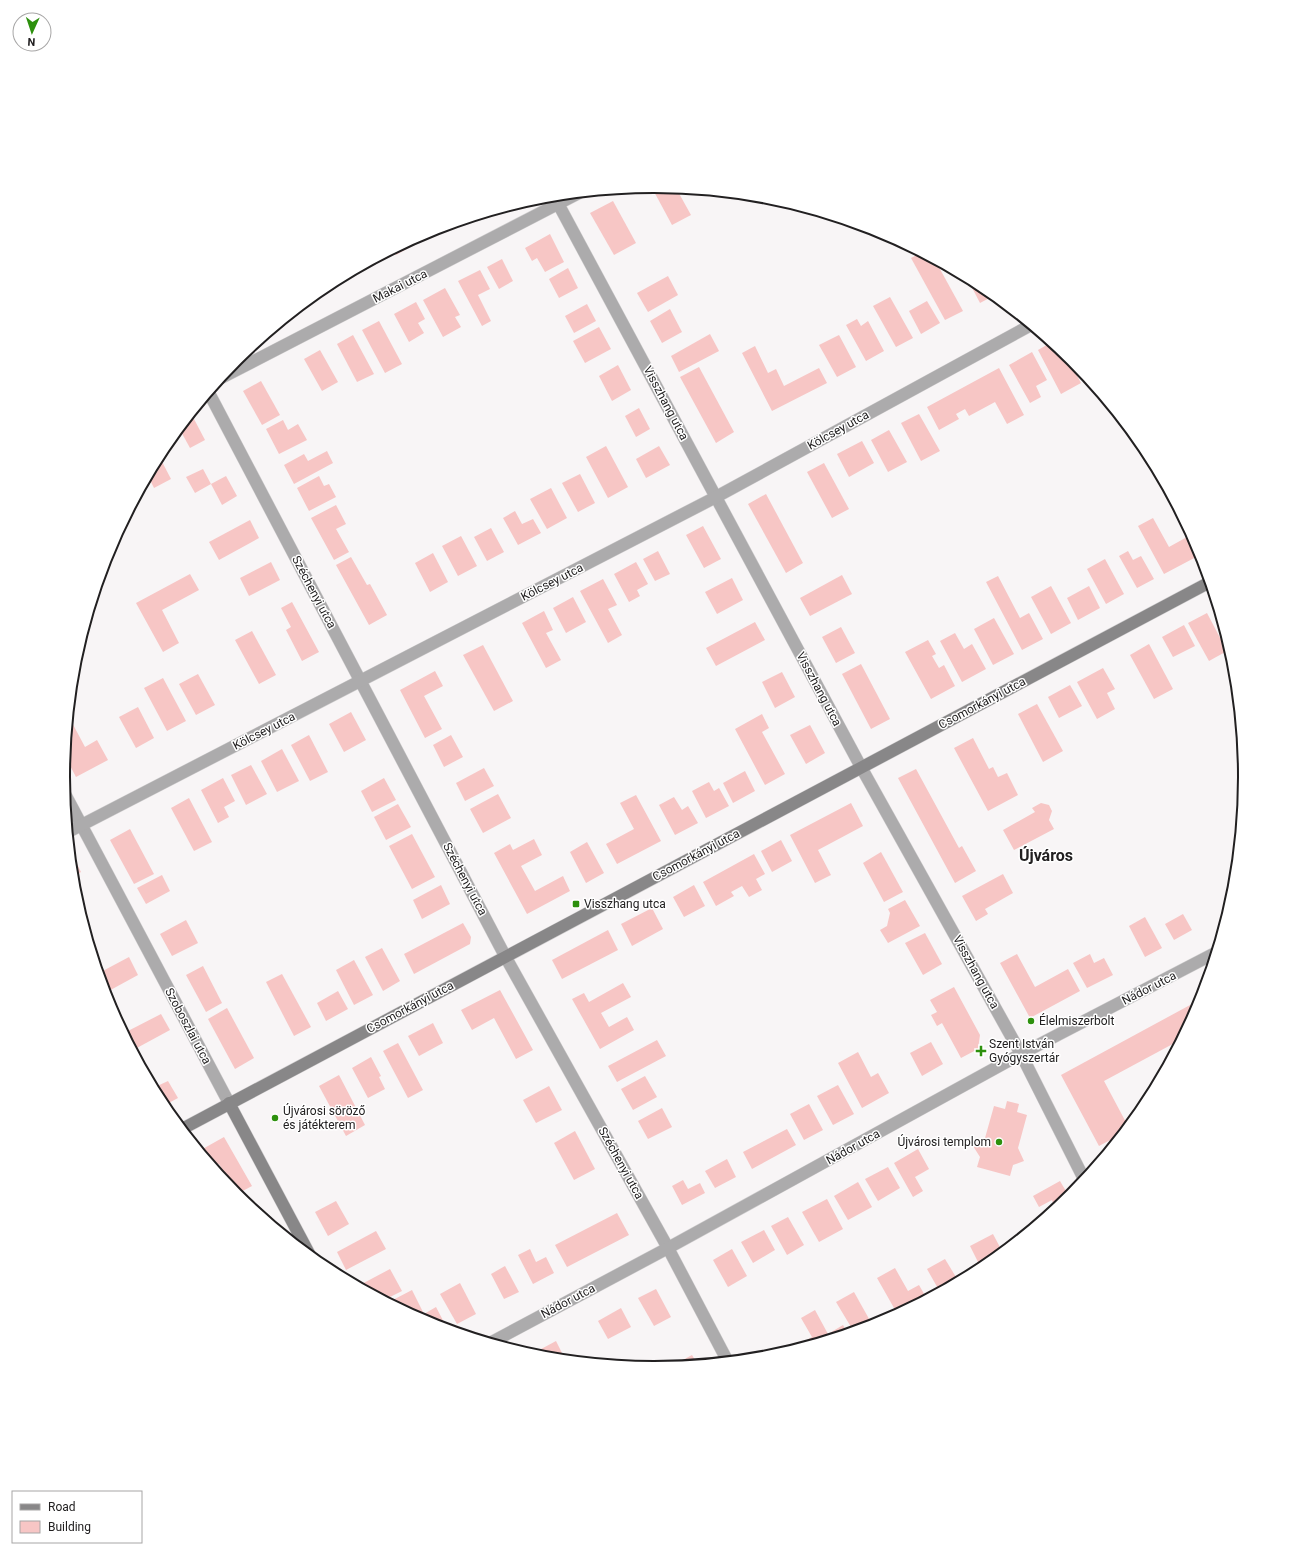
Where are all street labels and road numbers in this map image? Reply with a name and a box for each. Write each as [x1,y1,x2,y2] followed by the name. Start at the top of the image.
[371,266,429,306] street label: Makai utca
[641,364,691,442] street label: Visszhang utca
[805,407,871,453] street label: Kölcsey utca
[289,553,339,631] street label: Széchenyi utca
[519,560,585,604] street label: Kölcsey utca
[794,650,844,728] street label: Visszhang utca
[936,674,1028,732] street label: Csomorkányi utca
[231,709,297,753] street label: Kölcsey utca
[650,826,742,884] street label: Csomorkányi utca
[440,840,490,918] street label: Széchenyi utca
[950,933,1002,1011] street label: Visszhang utca
[1119,968,1179,1008] street label: Nádor utca
[364,978,456,1036] street label: Csomorkányi utca
[162,986,214,1066] street label: Szoboszlai utca
[595,1125,647,1201] street label: Széchenyi utca
[824,1127,882,1167] street label: Nádor utca
[539,1281,597,1321] street label: Nádor utca

